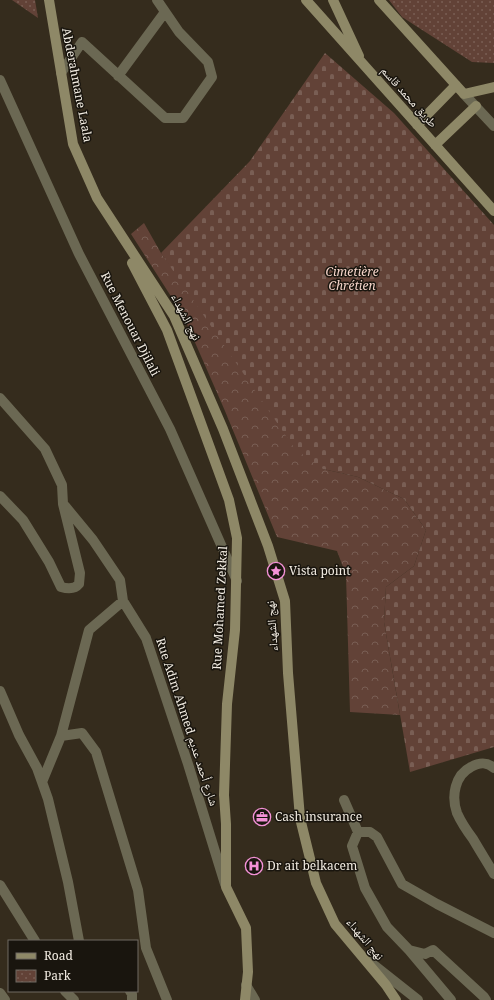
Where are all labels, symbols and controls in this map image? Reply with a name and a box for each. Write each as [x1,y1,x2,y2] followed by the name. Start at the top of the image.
[58,26,97,144] street label: Abderahmane Laala
[377,62,442,131] street label: طريق محمد قاسم
[325,263,379,294] park label: Cimetière Chrétien
[97,269,164,379] street label: Rue Menouar Djilali
[167,290,206,343] street label: نهج الشهداء
[208,545,231,670] street label: Rue Mohamed Zekkal
[266,561,286,581] place icon: Vista point
[289,562,351,579] place label: Vista point
[261,600,282,652] street label: نهج الشهداء
[152,636,223,808] street label: Rue Adim Ahmed شارع أحمد عديم
[252,807,272,827] office icon: Cash insurance
[275,808,362,825] place label: Cash insurance
[244,856,264,876] hospital icon: Dr ait belkacem
[267,857,357,874] place label: Dr ait belkacem
[343,914,388,964] street label: نهج الشهداء
[8,940,138,992] legend
[44,947,74,964] text: Road
[44,967,72,984] text: Park

